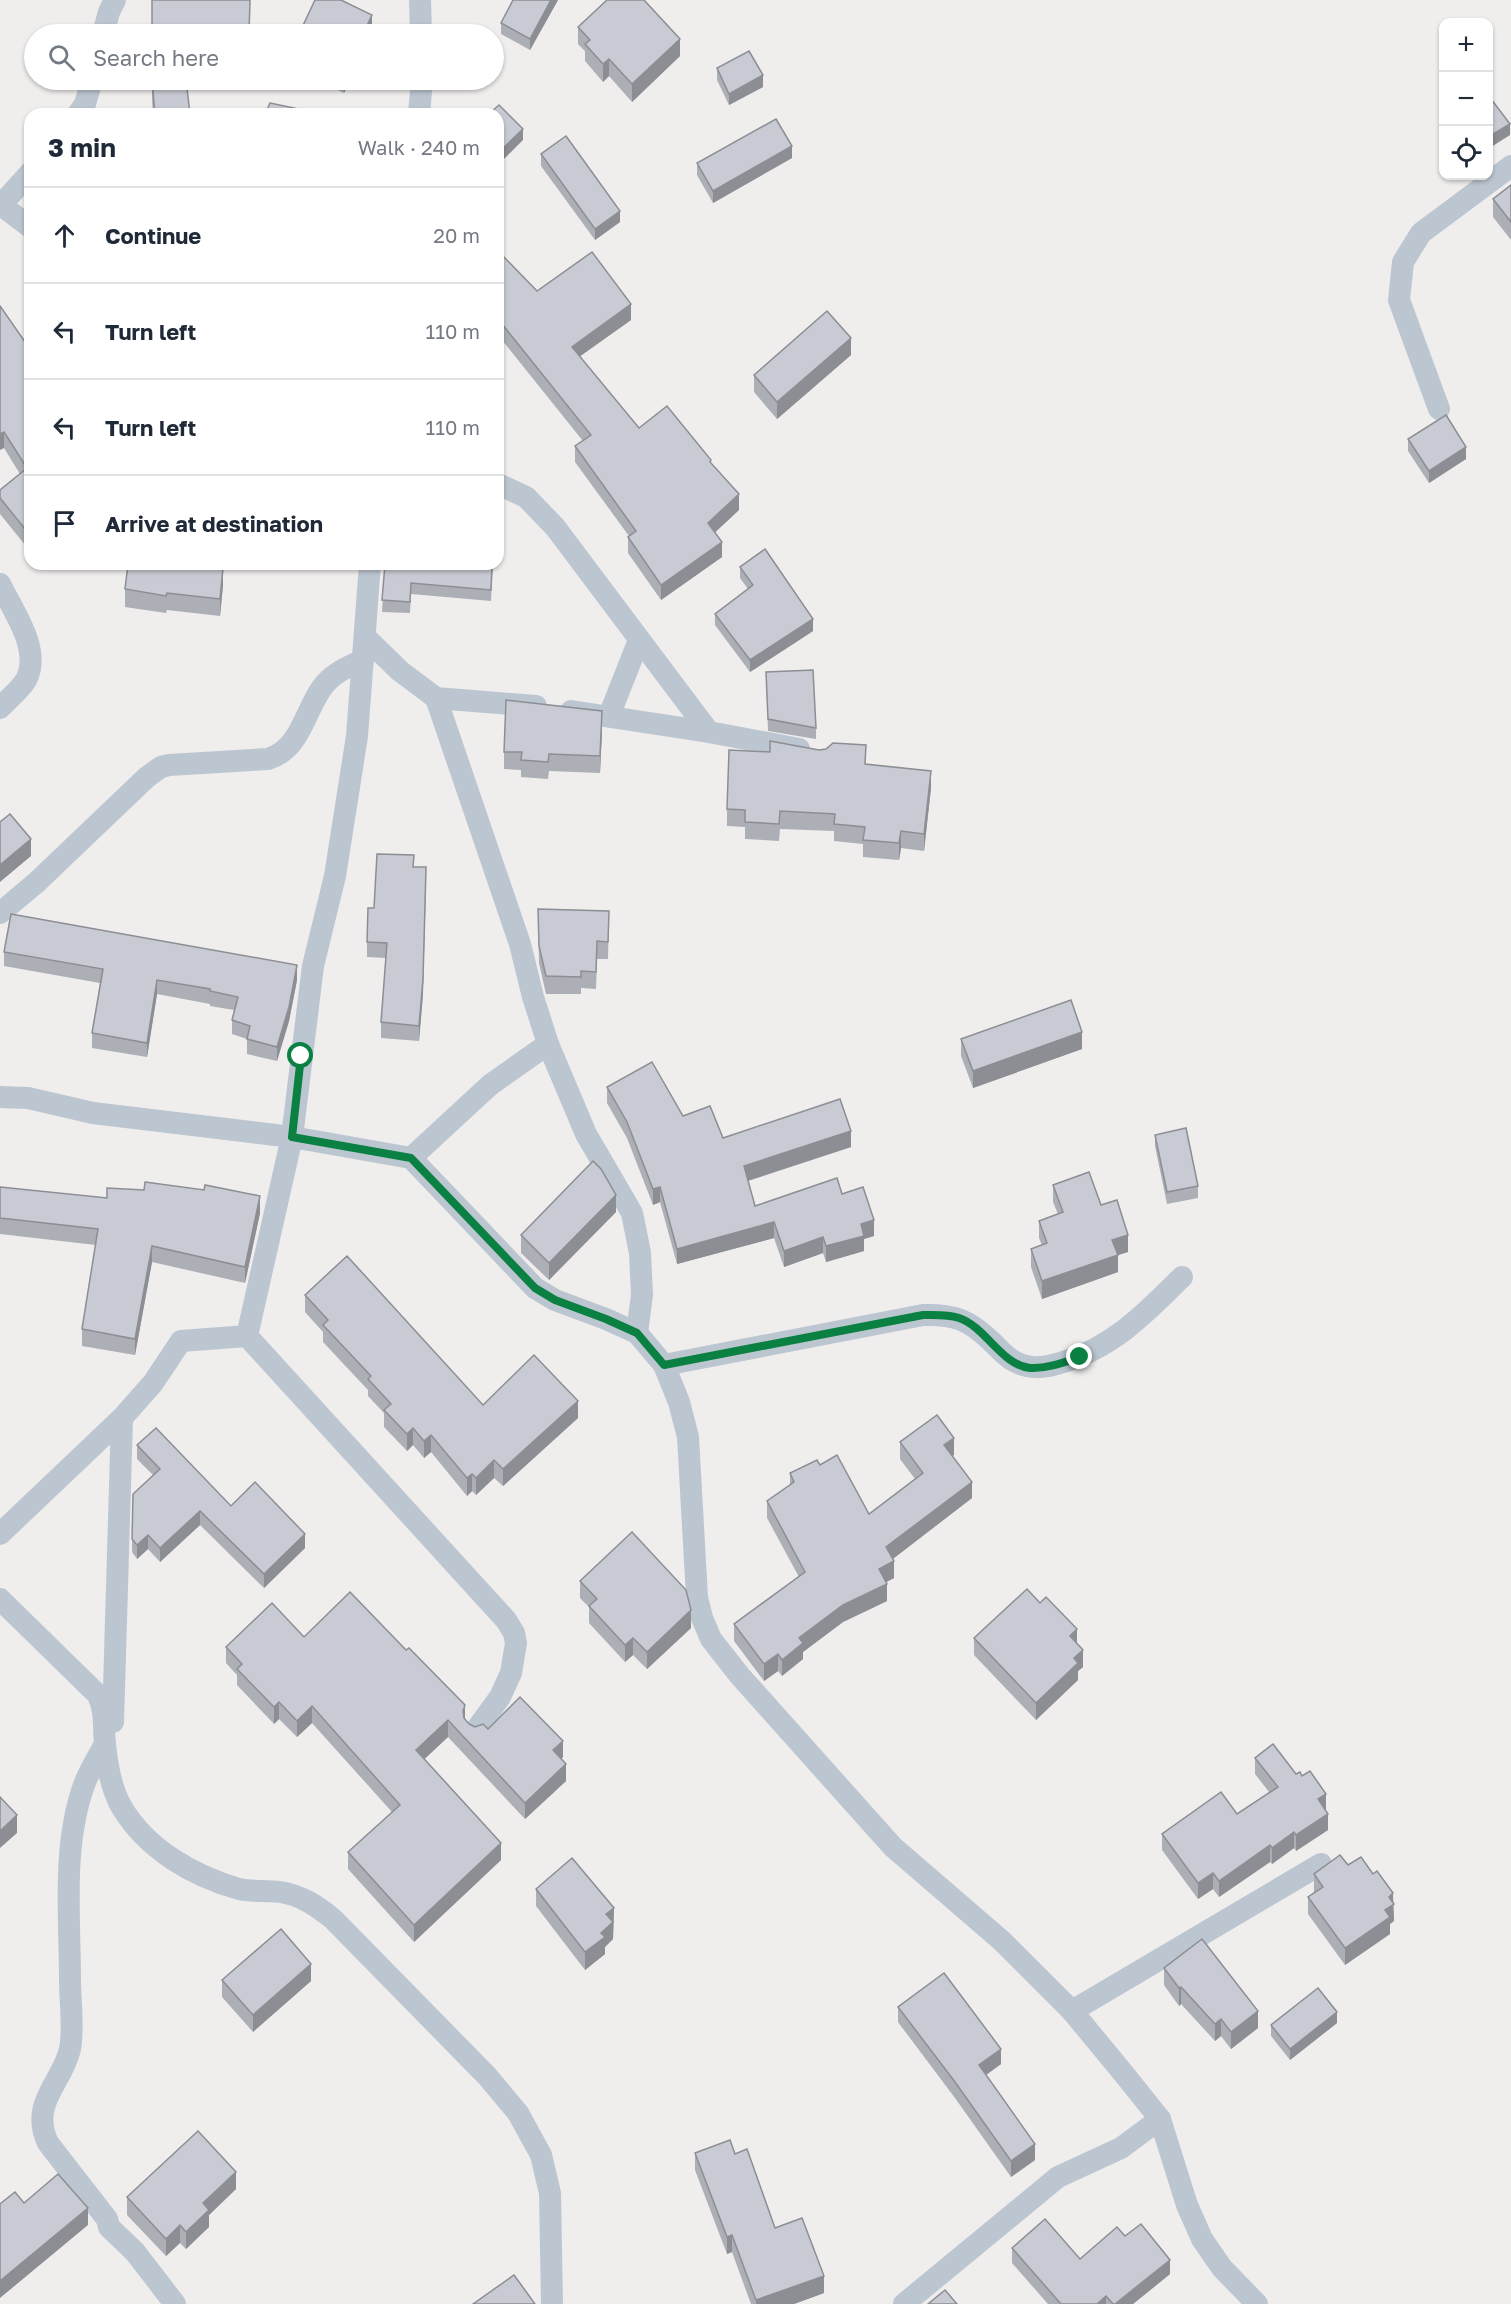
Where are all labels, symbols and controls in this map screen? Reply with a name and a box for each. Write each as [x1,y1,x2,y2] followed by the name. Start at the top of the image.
[1439,18,1493,180] map controls
[1439,18,1493,72] button: +
[24,24,504,90] search box
[45,41,78,74] icon: search
[93,44,219,71] text: Search here
[1439,72,1493,126] button: −
[1439,126,1493,180] button: locate
[48,132,116,163] text: 3 min
[358,135,480,159] text: Walk · 240 m
[48,219,81,252] icon: ahead
[105,222,201,249] text: Continue
[433,223,480,247] text: 20 m
[48,315,81,348] icon: left
[105,318,196,345] text: Turn left
[426,319,480,343] text: 110 m
[48,411,81,444] icon: left
[105,414,196,441] text: Turn left
[426,415,480,439] text: 110 m
[48,507,81,540] icon: arrive
[105,510,323,537] text: Arrive at destination
[287,1042,313,1068] route start
[1066,1343,1092,1369] route end

